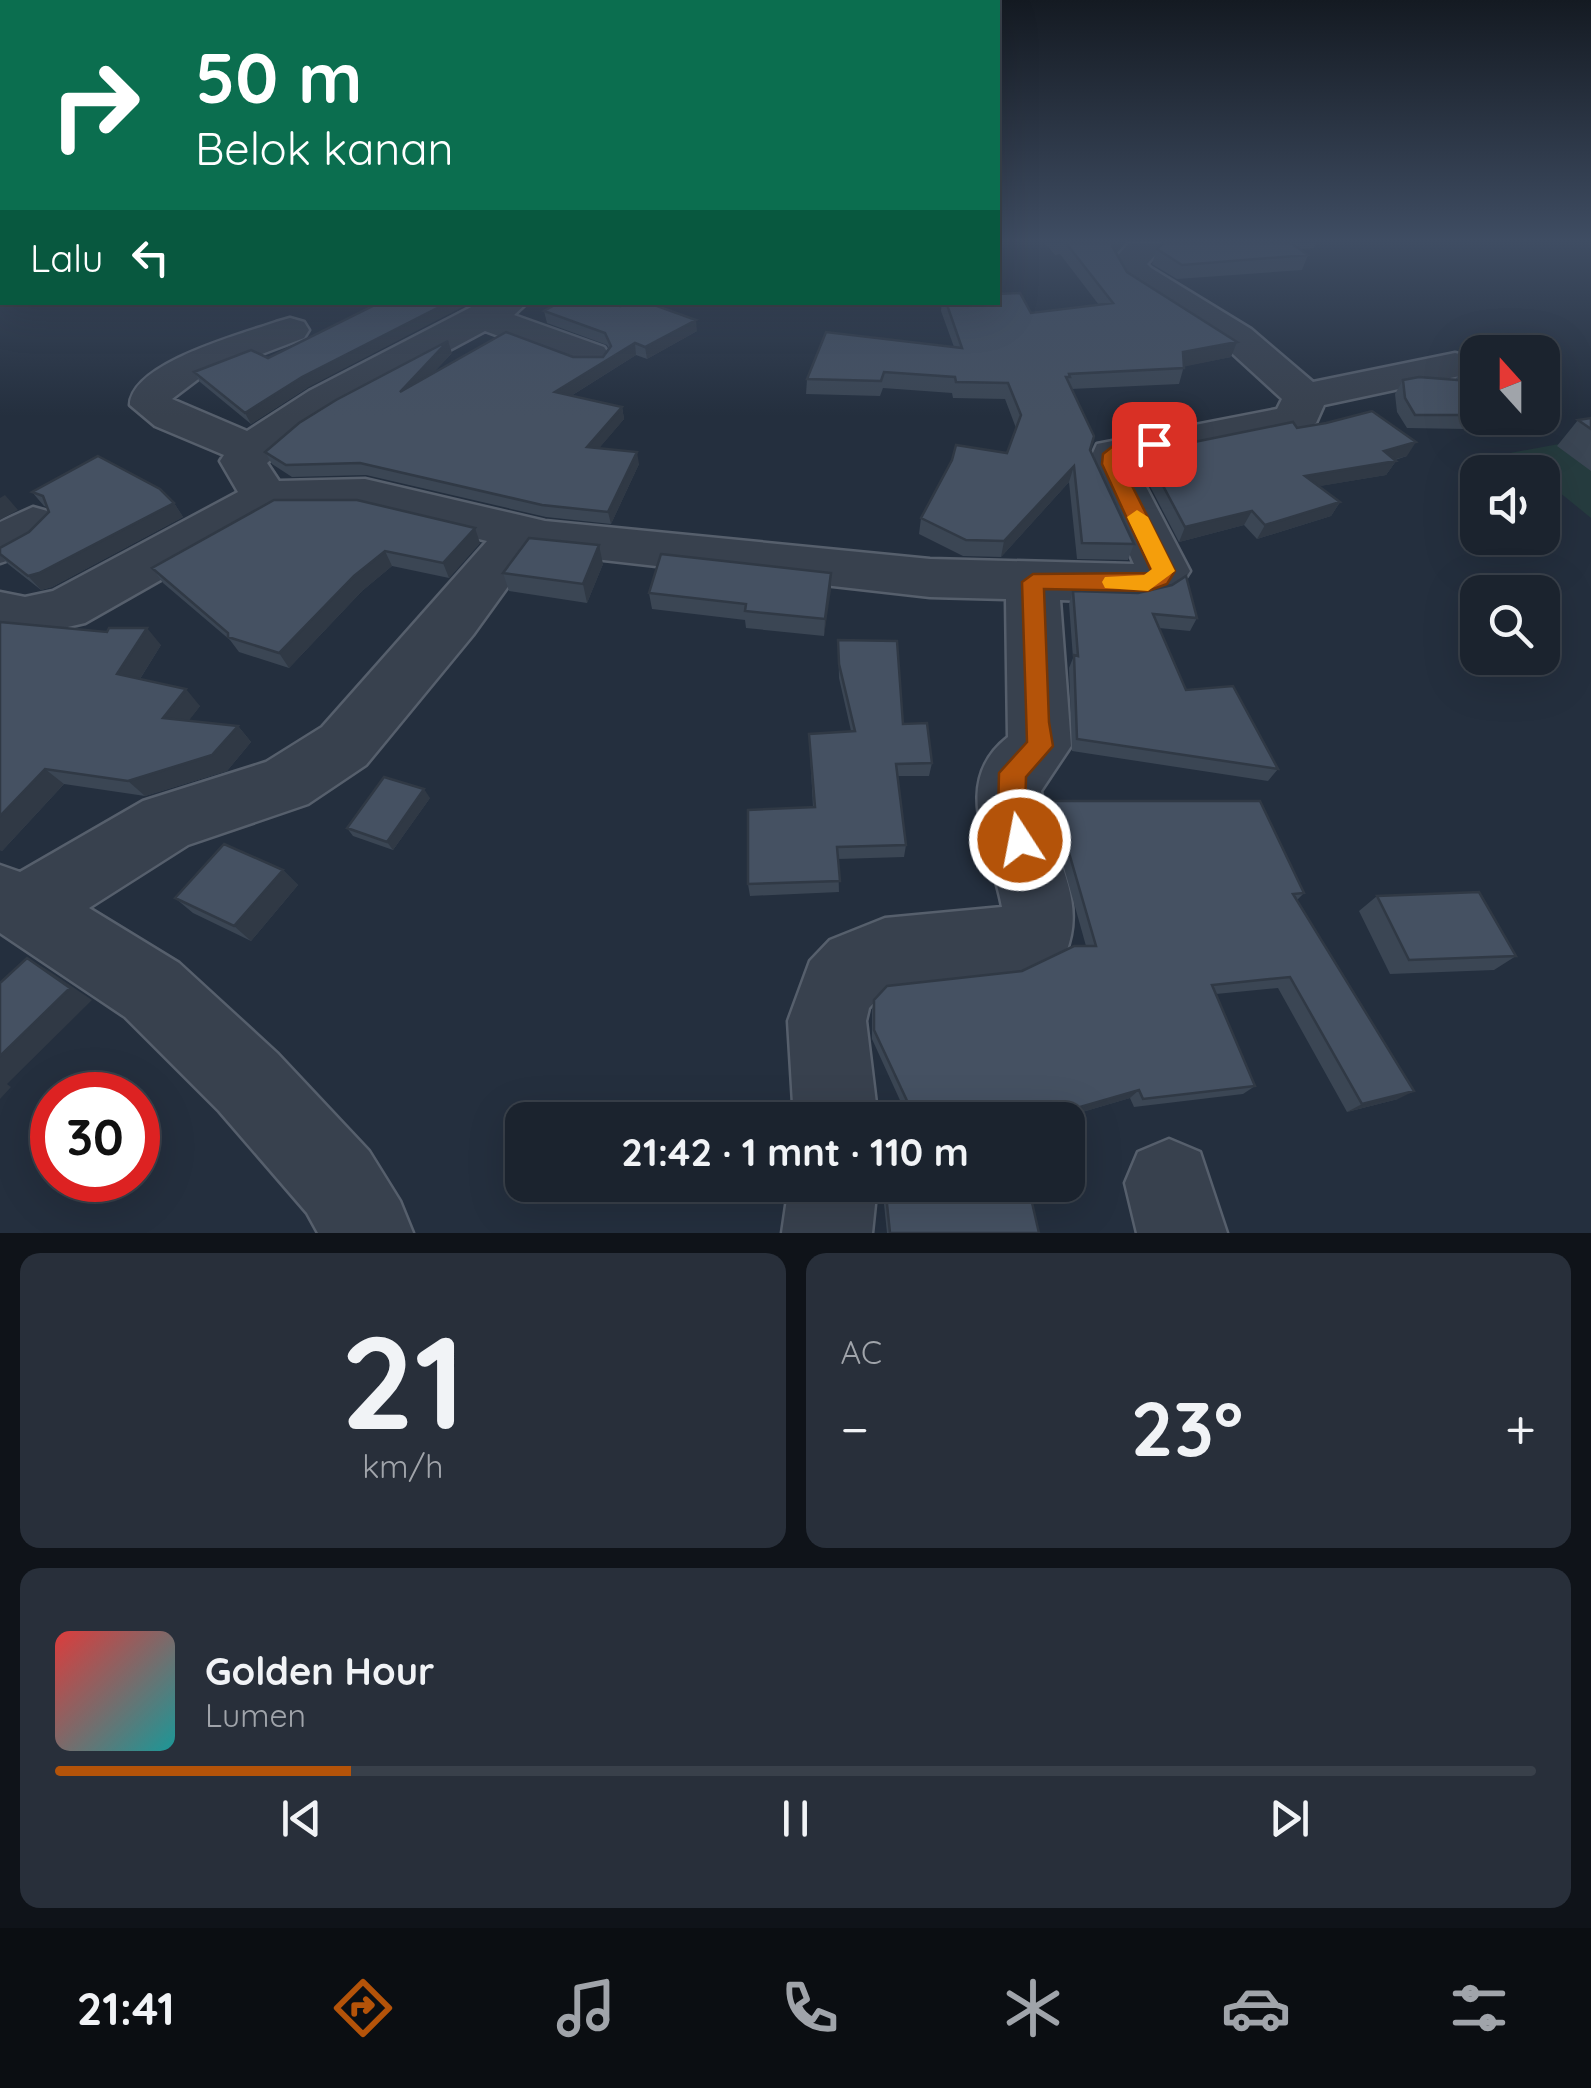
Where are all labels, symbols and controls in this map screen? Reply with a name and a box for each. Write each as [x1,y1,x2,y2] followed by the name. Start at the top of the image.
[195,33,362,121] text: 50 m
[30,40,160,170] icon: right
[195,120,454,176] text: Belok kanan
[123,230,178,285] icon: left
[30,234,103,282] text: Lalu
[1460,335,1560,435] north arrow
[1460,335,1560,675] map controls
[1112,402,1197,487] pin
[1127,417,1182,472] icon: arrive
[1460,455,1560,555] button: sound
[1460,575,1560,675] button: search
[968,788,1072,892] position arrow
[30,1072,160,1202] speed limit sign: 30
[621,1128,969,1176] text: 21:42 · 1 mnt · 110 m
[340,1299,465,1462] text: 21
[841,1332,882,1372] text: AC
[1131,1381,1243,1475] text: 23°
[841,1394,869,1463] text: −
[1505,1394,1536,1463] text: +
[362,1446,443,1486] text: km/h
[205,1647,434,1695] text: Golden Hour
[205,1695,306,1735] text: Lumen
[274,1791,329,1846] icon: previous
[768,1791,823,1846] icon: pause
[1262,1791,1317,1846] icon: next
[328,1973,398,2043] icon: directions
[551,1973,621,2043] icon: music
[775,1973,845,2043] icon: phone
[998,1973,1068,2043] icon: climate
[1221,1973,1291,2043] icon: car
[1444,1973,1514,2043] icon: filters
[77,1980,175,2036] text: 21:41

